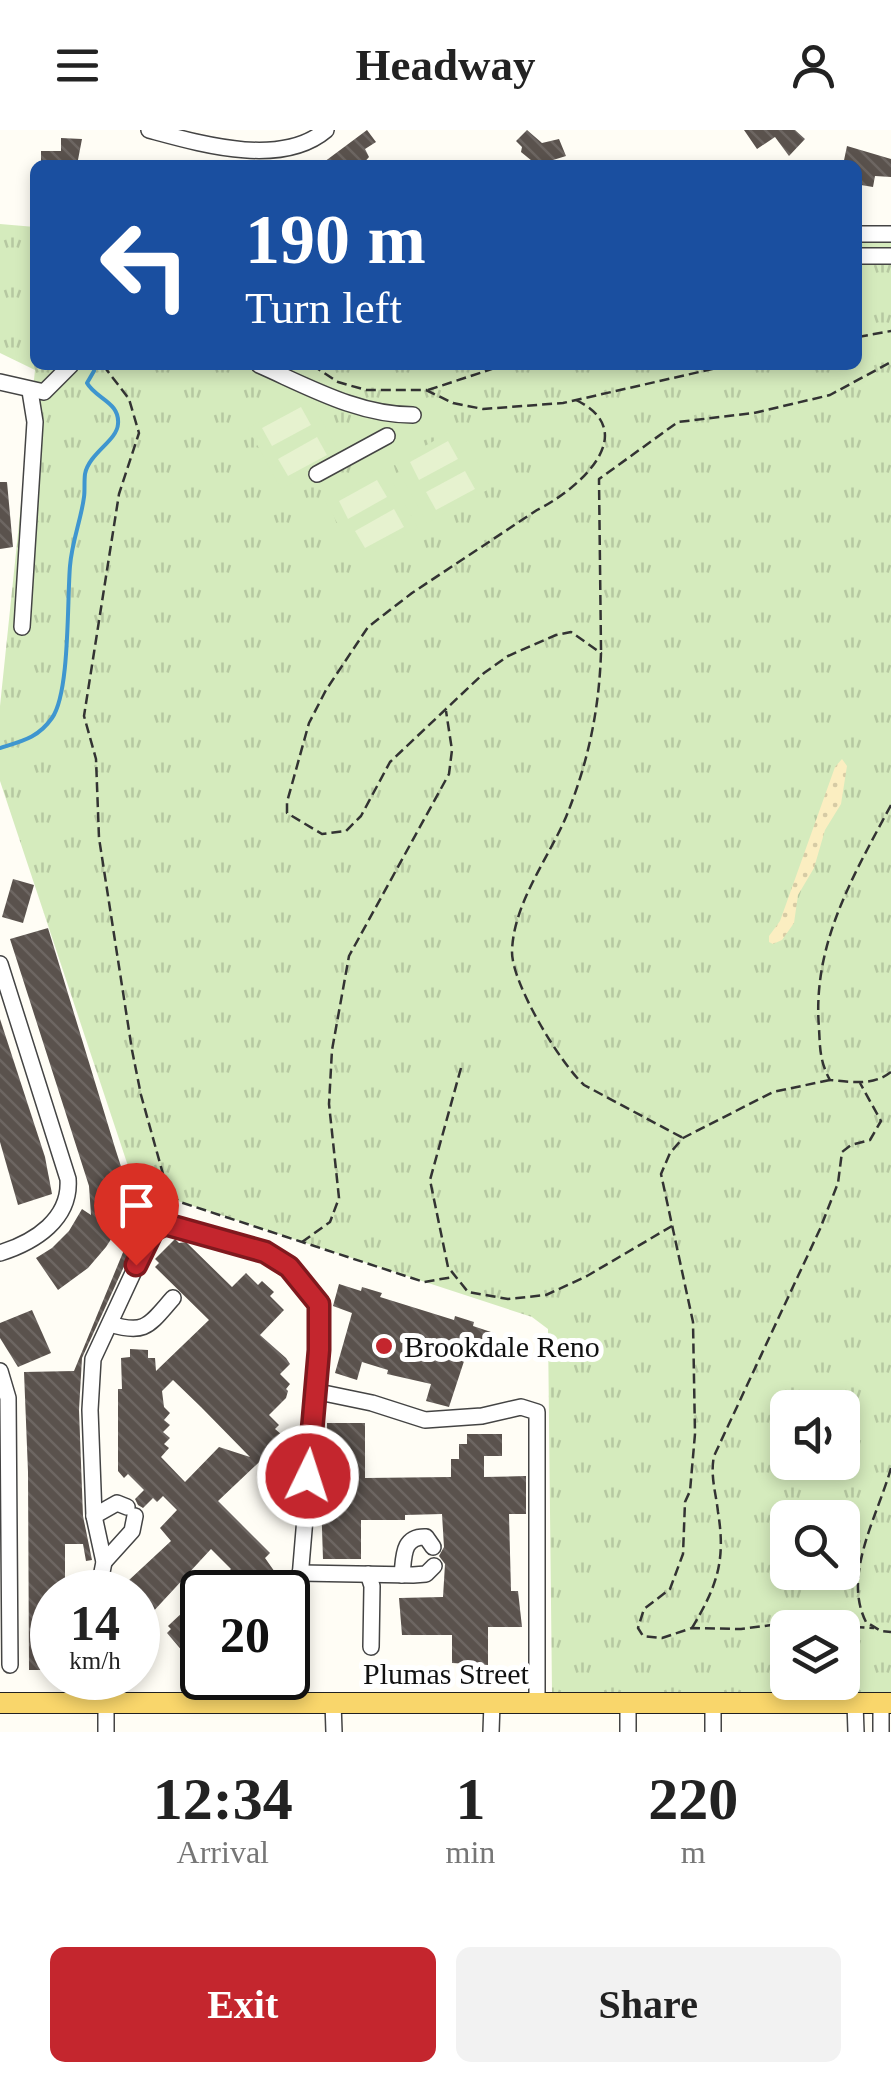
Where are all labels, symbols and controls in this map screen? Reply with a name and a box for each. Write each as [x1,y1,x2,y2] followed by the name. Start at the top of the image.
[50,38,105,93] icon: menu
[786,38,841,93] icon: person
[356,40,536,90] text: Headway
[80,200,210,330] icon: left
[245,201,426,278] text: 190 m
[245,283,402,333] text: Turn left
[94,1163,179,1266] pin
[109,1178,164,1233] icon: arrive
[404,1330,600,1363] place label: Brookdale Reno
[373,1335,395,1357] marker: Brookdale Reno
[770,1390,860,1700] map controls
[770,1390,860,1480] button: sound
[256,1424,360,1528] position arrow
[770,1500,860,1590] button: search
[180,1570,310,1700] speed limit sign: 20
[70,1595,120,1651] text: 14
[770,1610,860,1700] button: layers
[69,1647,121,1674] text: km/h
[363,1657,530,1690] street label: Plumas Street
[153,1766,293,1832] text: 12:34
[455,1766,485,1832] text: 1
[648,1766,738,1832] text: 220
[177,1834,269,1870] text: Arrival
[446,1834,495,1870] text: min
[681,1834,706,1870] text: m
[50,1947,436,2062] button: Exit
[456,1947,841,2062] button: Share

